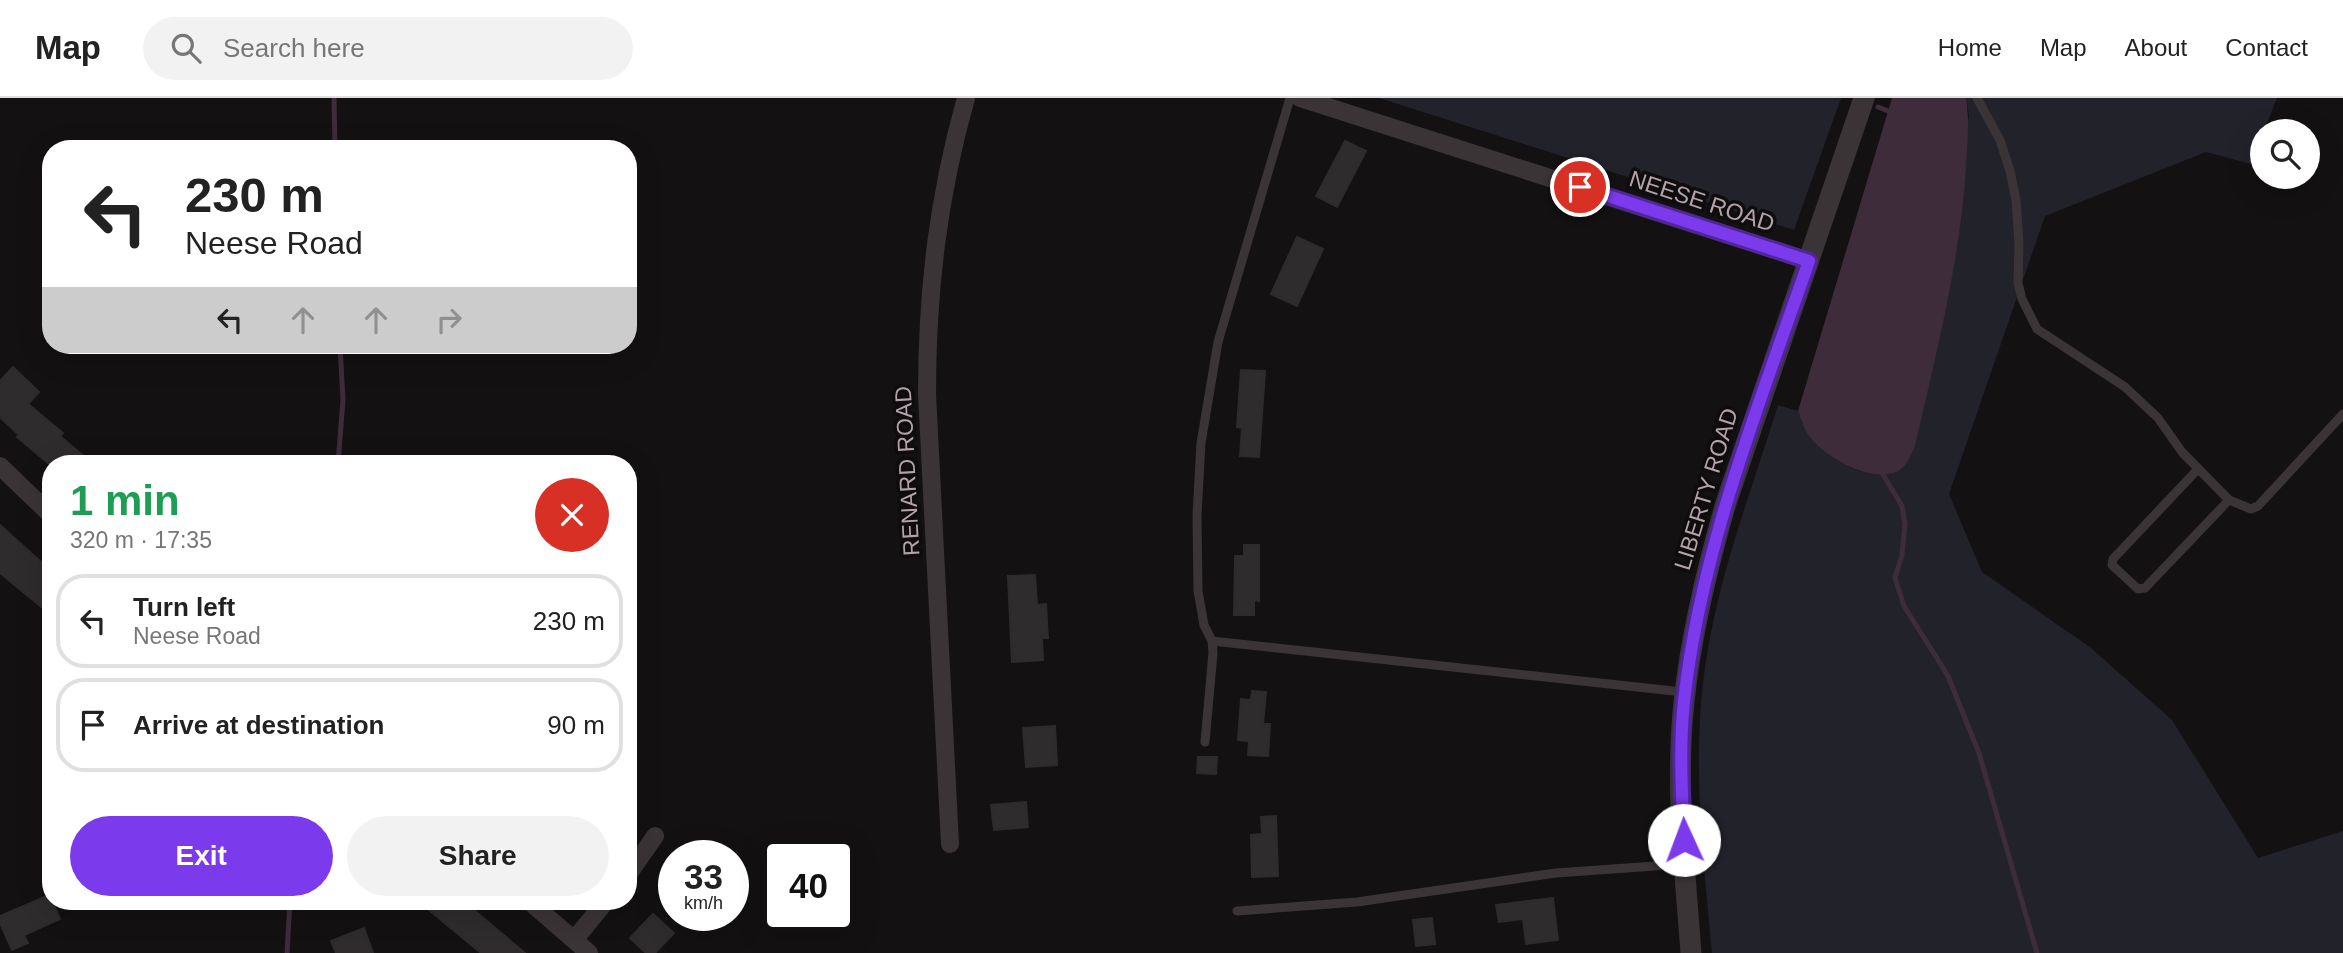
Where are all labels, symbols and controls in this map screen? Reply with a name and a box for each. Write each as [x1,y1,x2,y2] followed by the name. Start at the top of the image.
[143,17,633,80] search box
[35,29,101,66] text: Map
[167,29,205,67] icon: search
[223,33,365,63] text: Search here
[1938,34,2002,61] text: Home
[2040,34,2087,61] text: Map
[2125,34,2187,61] text: About
[2225,34,2308,61] text: Contact
[2250,119,2320,189] map controls
[2250,119,2320,189] button: search
[1550,157,1610,217] pin
[1626,165,1778,237] street label: NEESE ROAD
[70,168,161,259] icon: left
[185,168,324,222] text: 230 m
[1561,168,1599,206] icon: arrive
[185,225,363,261] text: Neese Road
[211,301,249,339] icon: left
[284,301,322,339] icon: ahead
[357,301,395,339] icon: ahead
[430,301,468,339] icon: right
[890,385,924,557] street label: RENARD ROAD
[1669,405,1743,573] street label: LIBERTY ROAD
[70,477,180,524] text: 1 min
[535,478,609,552] button: close
[70,527,212,553] text: 320 m · 17:35
[133,592,235,622] text: Turn left
[74,602,112,640] icon: left
[533,606,605,636] text: 230 m
[133,623,261,649] text: Neese Road
[74,706,112,744] icon: arrive
[133,710,384,740] text: Arrive at destination
[547,710,605,740] text: 90 m
[1647,803,1721,877] position arrow
[70,816,333,896] button: Exit
[347,816,609,896] button: Share
[763,840,854,931] speed limit sign: 40
[684,857,723,896] text: 33
[684,893,723,913] text: km/h

